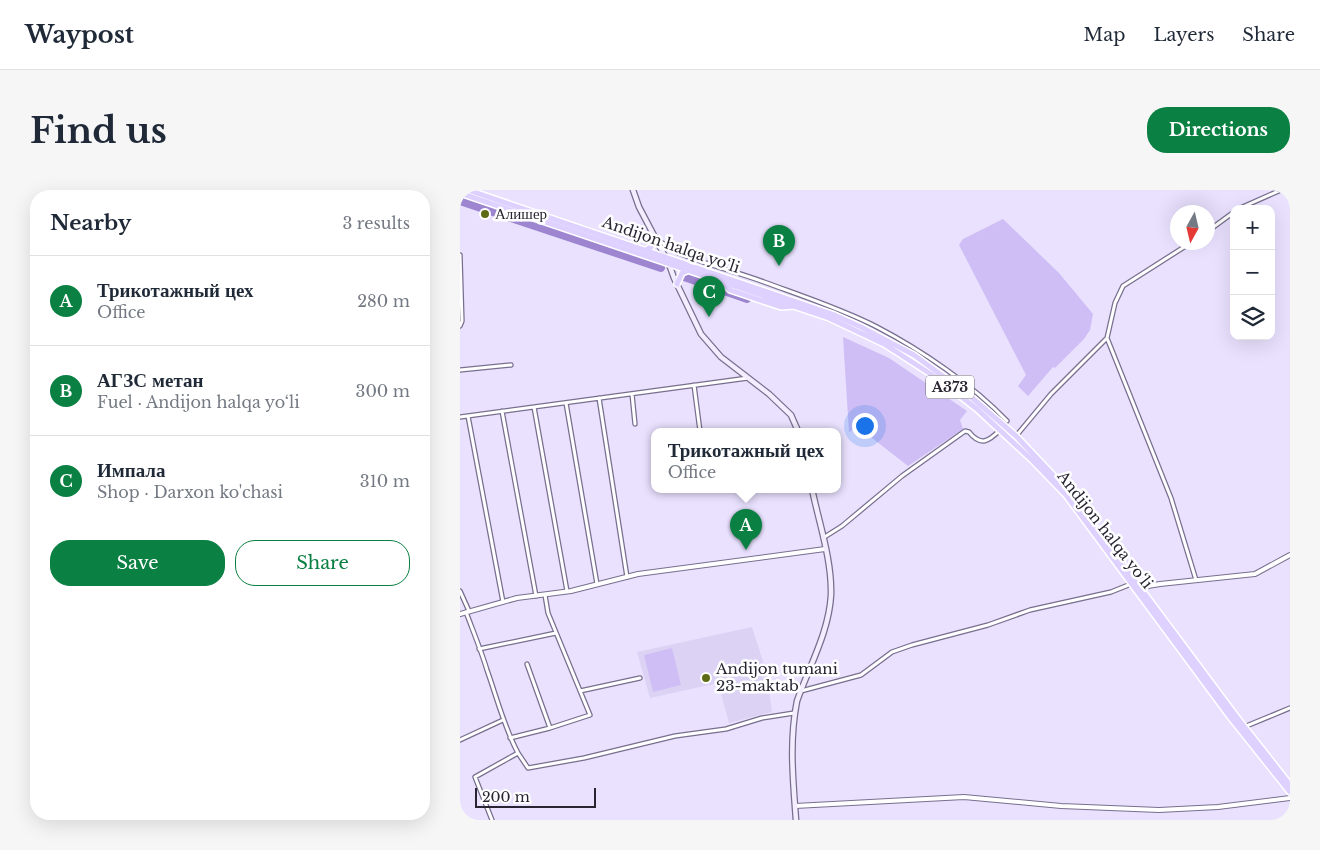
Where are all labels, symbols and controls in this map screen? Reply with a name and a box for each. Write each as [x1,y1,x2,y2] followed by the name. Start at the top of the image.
[25,20,134,49] text: Waypost
[1084,24,1125,46] text: Map
[1153,24,1214,46] text: Layers
[1242,24,1295,46] text: Share
[1147,107,1290,153] button: Directions
[30,109,167,152] text: Find us
[495,204,547,223] place label: Алишер
[1170,205,1215,250] north arrow
[1230,205,1275,340] map controls
[1230,205,1275,250] button: +
[479,208,491,220] marker: Алишер
[50,210,131,236] text: Nearby
[599,212,742,277] street label: Andijon halqa yo‘li
[342,213,410,233] text: 3 results
[763,225,795,266] pin: B
[1230,250,1275,295] button: −
[693,276,725,317] pin: C
[97,279,254,302] text: Трикотажный цех
[60,291,72,311] text: A
[357,291,410,311] text: 280 m
[1230,295,1275,340] button: layers
[97,302,145,322] text: Office
[97,369,203,392] text: АГЗС метан
[926,376,974,398] road number: A373
[60,381,72,401] text: B
[356,381,410,401] text: 300 m
[97,392,300,412] text: Fuel · Andijon halqa yo‘li
[852,413,878,439] your location
[651,428,841,493] popup
[668,439,824,462] text: Трикотажный цех
[97,459,166,482] text: Импала
[668,462,716,482] text: Office
[1053,466,1157,592] street label: Andijon halqa yo‘li
[59,471,73,491] text: C
[360,471,410,491] text: 310 m
[97,482,283,502] text: Shop · Darxon ko'chasi
[730,509,762,550] pin: A
[50,540,225,586] button: Save
[235,540,410,586] button: Share
[715,659,838,695] place label: Andijon tumani 23-maktab
[700,672,712,684] marker: Andijon tumani 23-maktab
[475,785,596,808] scale bar
[482,788,530,806] text: 200 m

